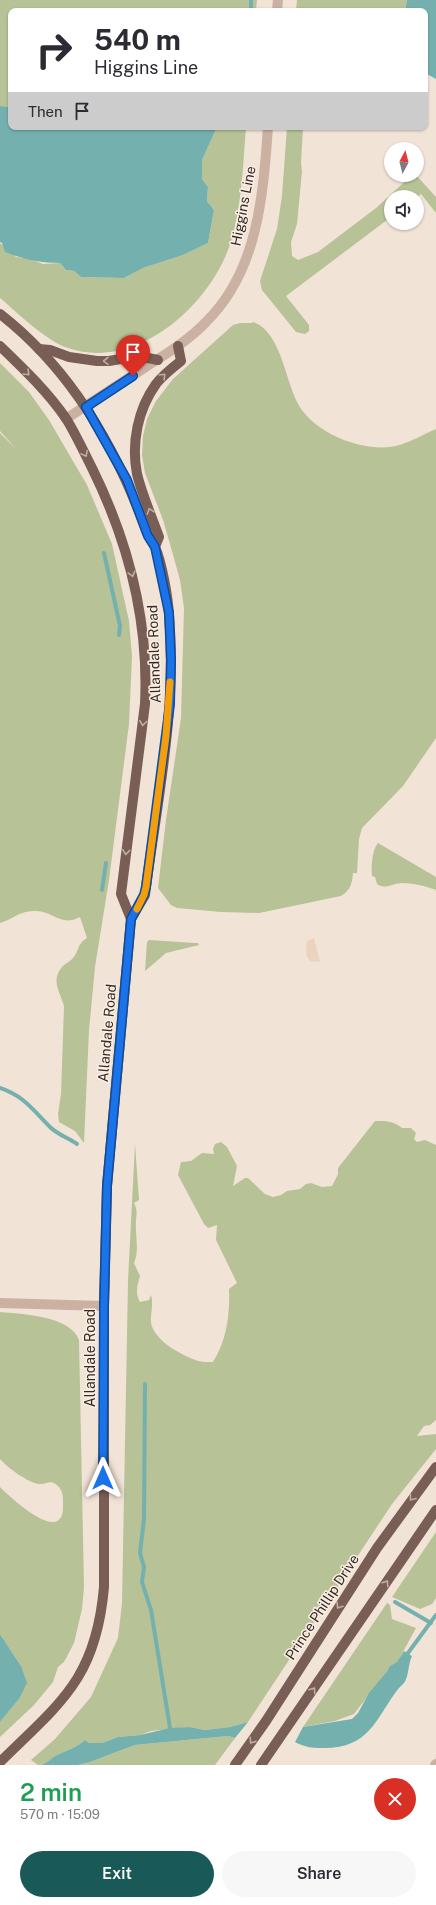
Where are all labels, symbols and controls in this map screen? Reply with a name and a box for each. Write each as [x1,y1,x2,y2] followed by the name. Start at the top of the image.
[94,23,181,56] text: 540 m
[28,24,80,76] icon: right
[94,57,198,78] text: Higgins Line
[71,100,93,122] icon: arrive
[28,103,63,120] text: Then
[384,142,424,182] north arrow
[384,142,424,230] map controls
[227,165,259,247] street label: Higgins Line
[384,190,424,230] button: sound
[116,335,150,376] pin
[122,341,144,363] icon: arrive
[102,357,108,365] one-way arrow
[22,369,29,376] one-way arrow
[158,373,166,381] one-way arrow
[80,450,88,457] one-way arrow
[146,507,155,514] one-way arrow
[128,571,136,578] one-way arrow
[144,605,164,703] street label: Allandale Road
[139,720,148,726] one-way arrow
[122,848,131,855] one-way arrow
[95,983,119,1083] street label: Allandale Road
[82,1309,98,1407] street label: Allandale Road
[82,1457,124,1499] position arrow
[410,1494,417,1501] one-way arrow
[282,1551,362,1663] street label: Prince Phillip Drive
[382,1580,389,1587] one-way arrow
[336,1602,344,1609] one-way arrow
[308,1688,315,1695] one-way arrow
[249,1737,257,1744] one-way arrow
[20,1778,82,1806] text: 2 min
[374,1778,416,1820] button: close
[20,1807,100,1822] text: 570 m · 15:09
[20,1851,214,1897] button: Exit
[222,1851,416,1897] button: Share

